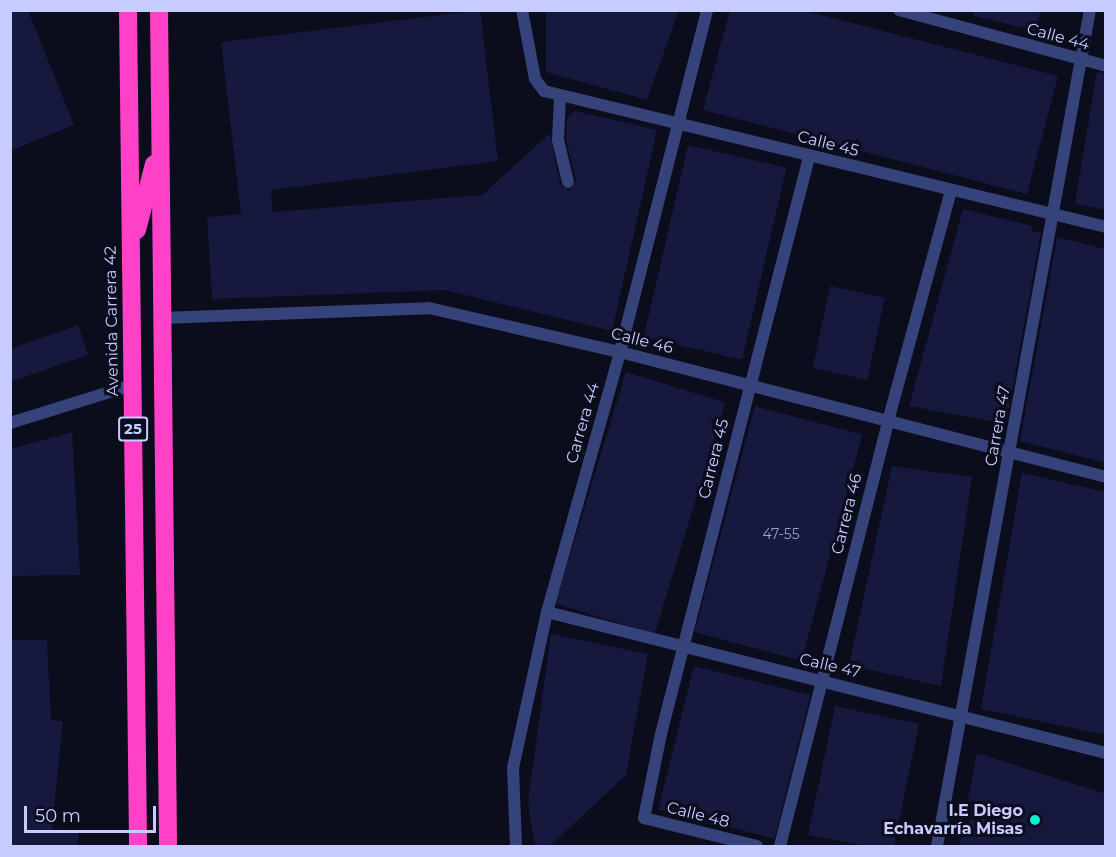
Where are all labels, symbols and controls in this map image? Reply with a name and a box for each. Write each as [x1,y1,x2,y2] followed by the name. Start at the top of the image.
[1024,19,1092,55] street label: Calle 44
[795,127,861,161] street label: Calle 45
[101,246,123,396] street label: Avenida Carrera 42
[609,324,675,358] street label: Calle 46
[562,380,604,466] street label: Carrera 44
[981,384,1015,468] street label: Carrera 47
[118,417,148,441] road number: 25
[695,417,733,501] street label: Carrera 45
[828,472,866,556] street label: Carrera 46
[762,526,800,542] house number: 47-55
[797,650,863,682] street label: Calle 47
[27,794,159,832] scale bar
[665,798,731,832] street label: Calle 48
[883,801,1023,839] place label: I.E Diego Echavarría Misas
[35,805,81,827] text: 50 m
[1028,813,1042,827] marker: I.E Diego Echavarría Misas

